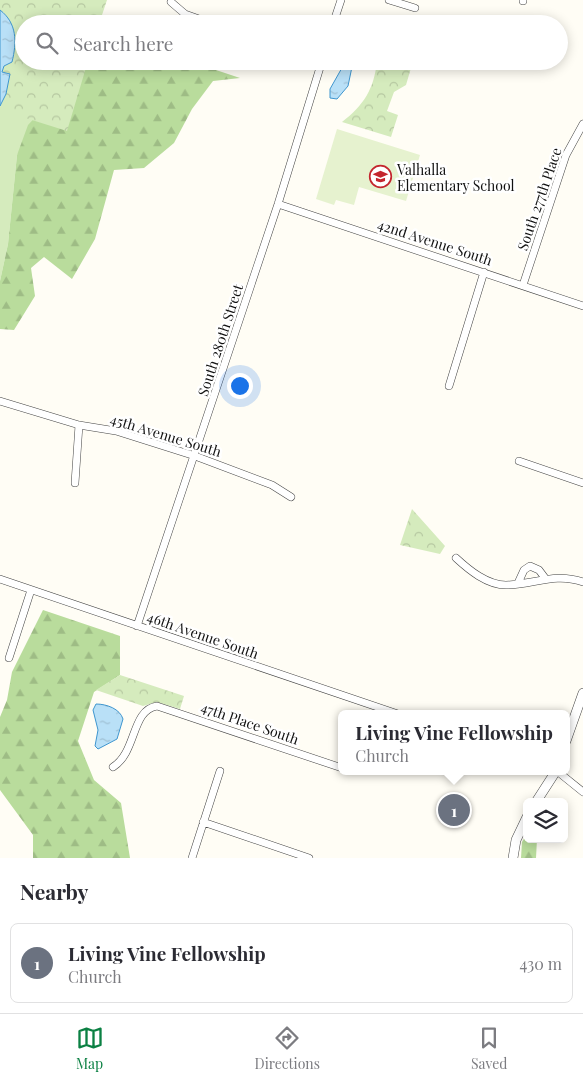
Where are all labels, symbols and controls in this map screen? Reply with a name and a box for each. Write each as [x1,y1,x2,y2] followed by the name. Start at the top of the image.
[15,15,568,70] search box
[33,29,61,57] icon: search
[73,30,173,56] text: Search here
[512,145,566,253] street label: South 277th Place
[396,160,515,195] place label: Valhalla Elementary School
[369,165,393,189] school or university icon: Valhalla Elementary School
[375,215,495,270] street label: 42nd Avenue South
[193,281,247,398] street label: South 280th Street
[227,373,253,399] your location
[108,409,225,461] street label: 45th Avenue South
[145,607,262,663] street label: 46th Avenue South
[199,697,302,749] street label: 47th Place South
[338,710,570,775] popup
[355,719,553,745] text: Living Vine Fellowship
[355,745,409,766] text: Church
[438,791,470,829] pin: 1
[523,798,568,843] map controls
[523,798,568,843] button: layers
[20,877,89,905] text: Nearby
[68,940,266,966] text: Living Vine Fellowship
[34,953,40,974] text: 1
[519,953,562,974] text: 430 m
[68,966,122,987] text: Church
[76,1024,104,1073] tab: Map
[255,1024,320,1073] tab: Directions
[471,1024,507,1073] tab: Saved

